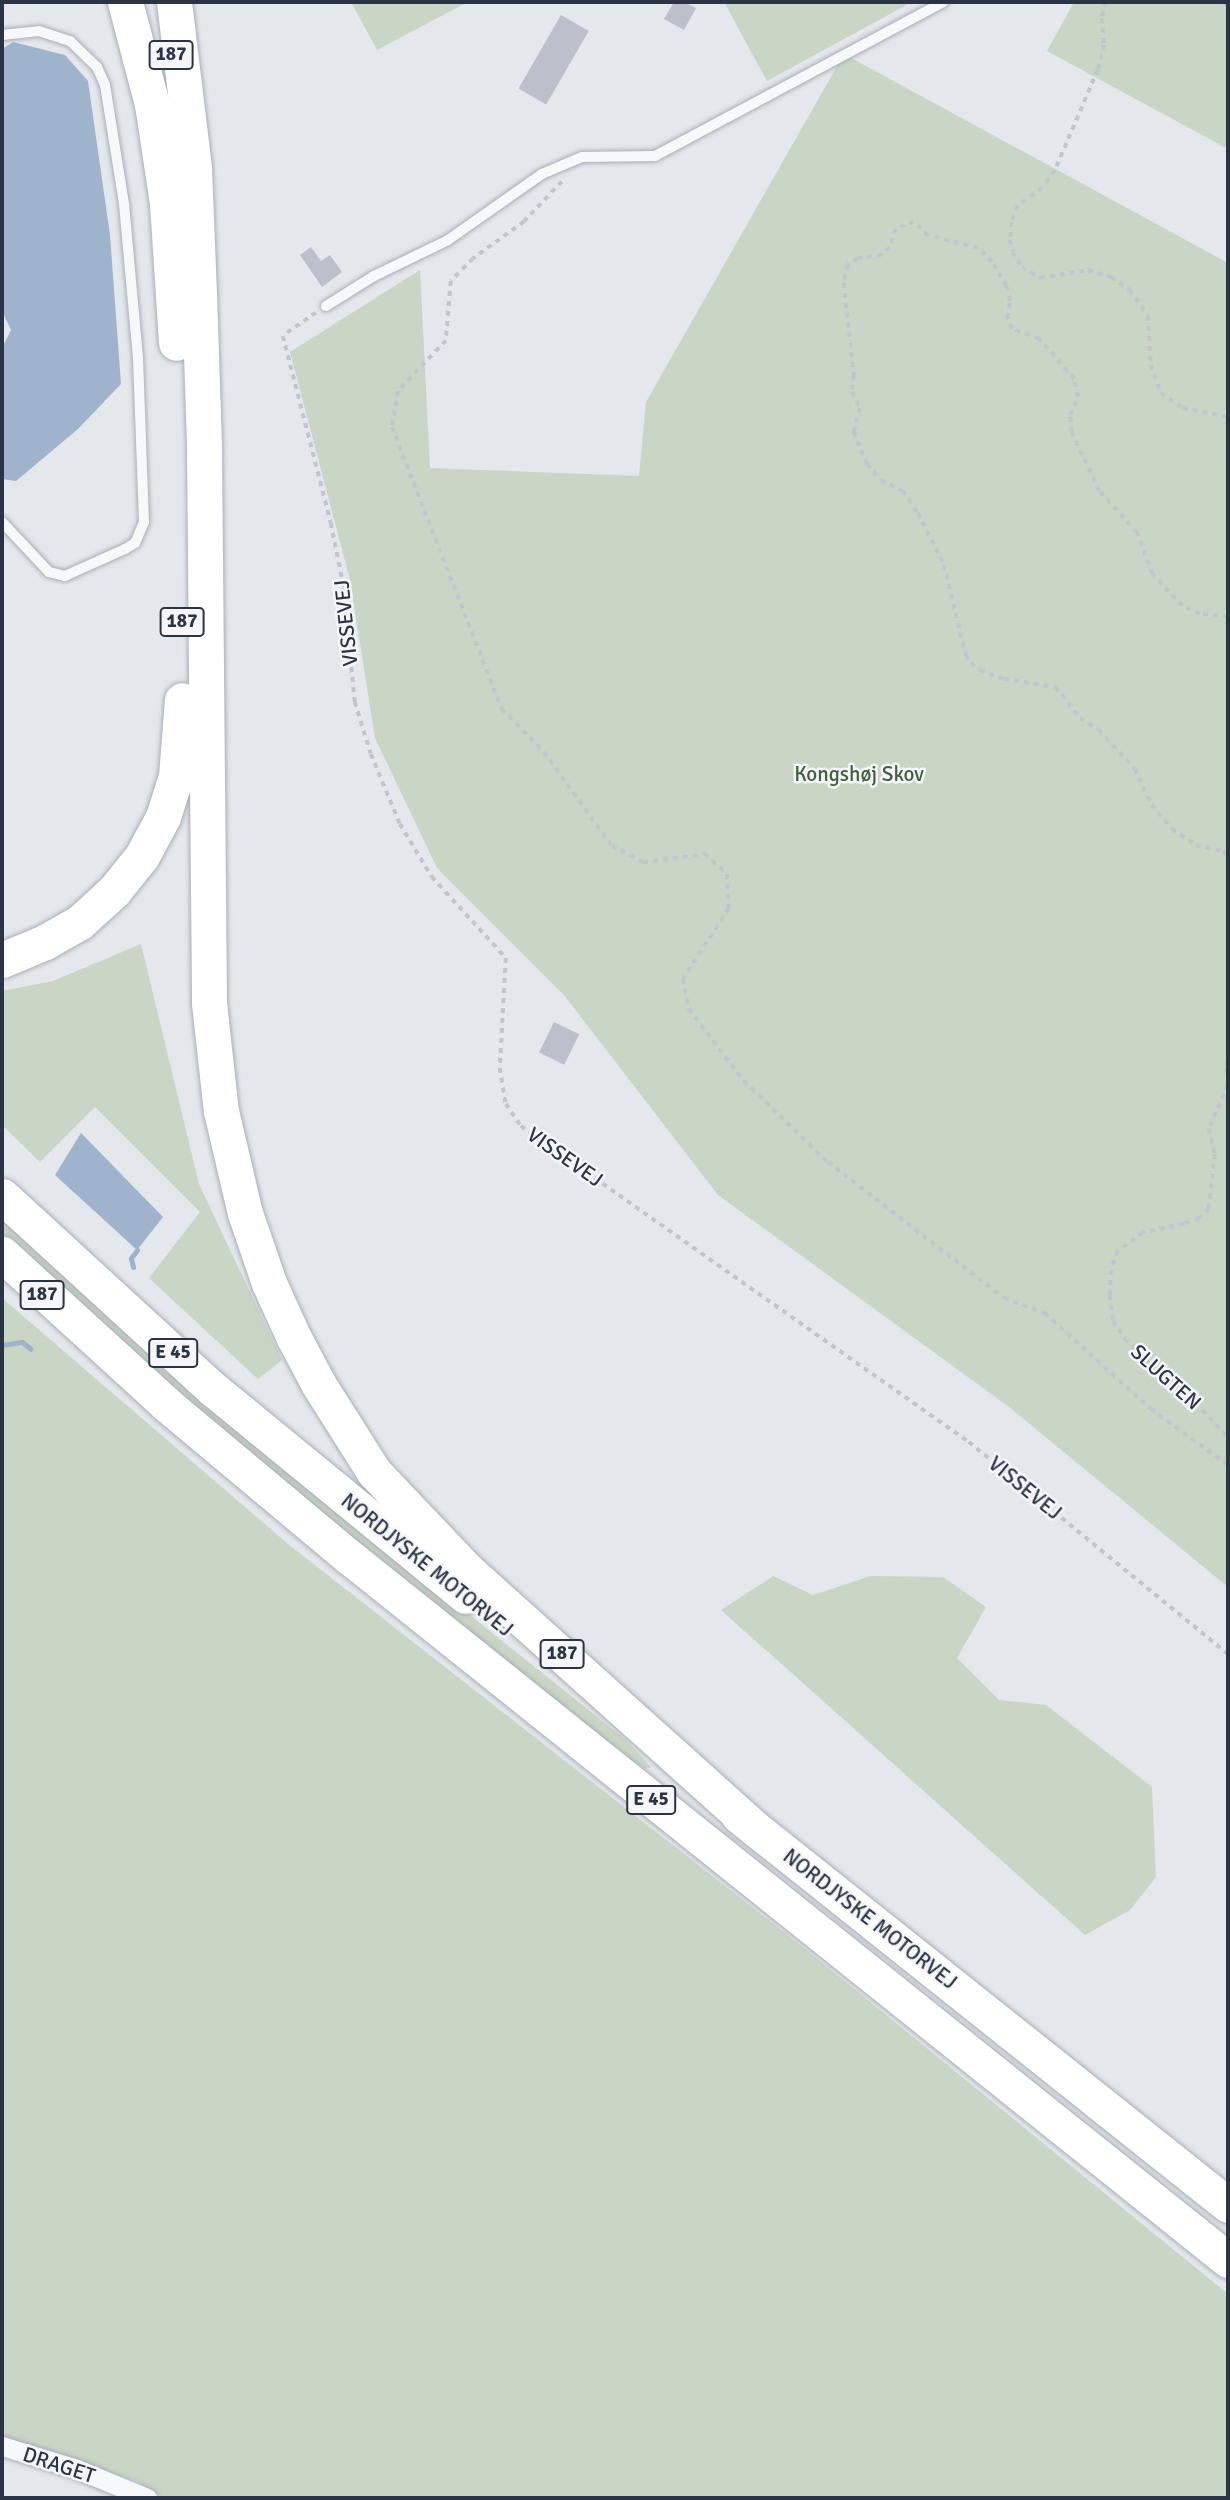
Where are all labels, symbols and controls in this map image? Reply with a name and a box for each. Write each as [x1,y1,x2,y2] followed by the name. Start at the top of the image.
[148,40,194,70] road number: 187
[329,579,363,667] street label: VISSEVEJ
[159,607,205,638] road number: 187
[794,761,924,787] park label: Kongshøj Skov
[522,1122,608,1192] street label: VISSEVEJ
[19,1280,65,1310] road number: 187
[147,1338,199,1368] road number: E 45
[1126,1339,1206,1415] street label: SLUGTEN
[983,1451,1067,1525] street label: VISSEVEJ
[336,1488,518,1642] street label: NORDJYSKE MOTORVEJ
[539,1638,585,1670] road number: 187
[625,1784,677,1816] road number: E 45
[778,1843,962,1995] street label: NORDJYSKE MOTORVEJ
[20,2442,98,2488] street label: DRAGET

